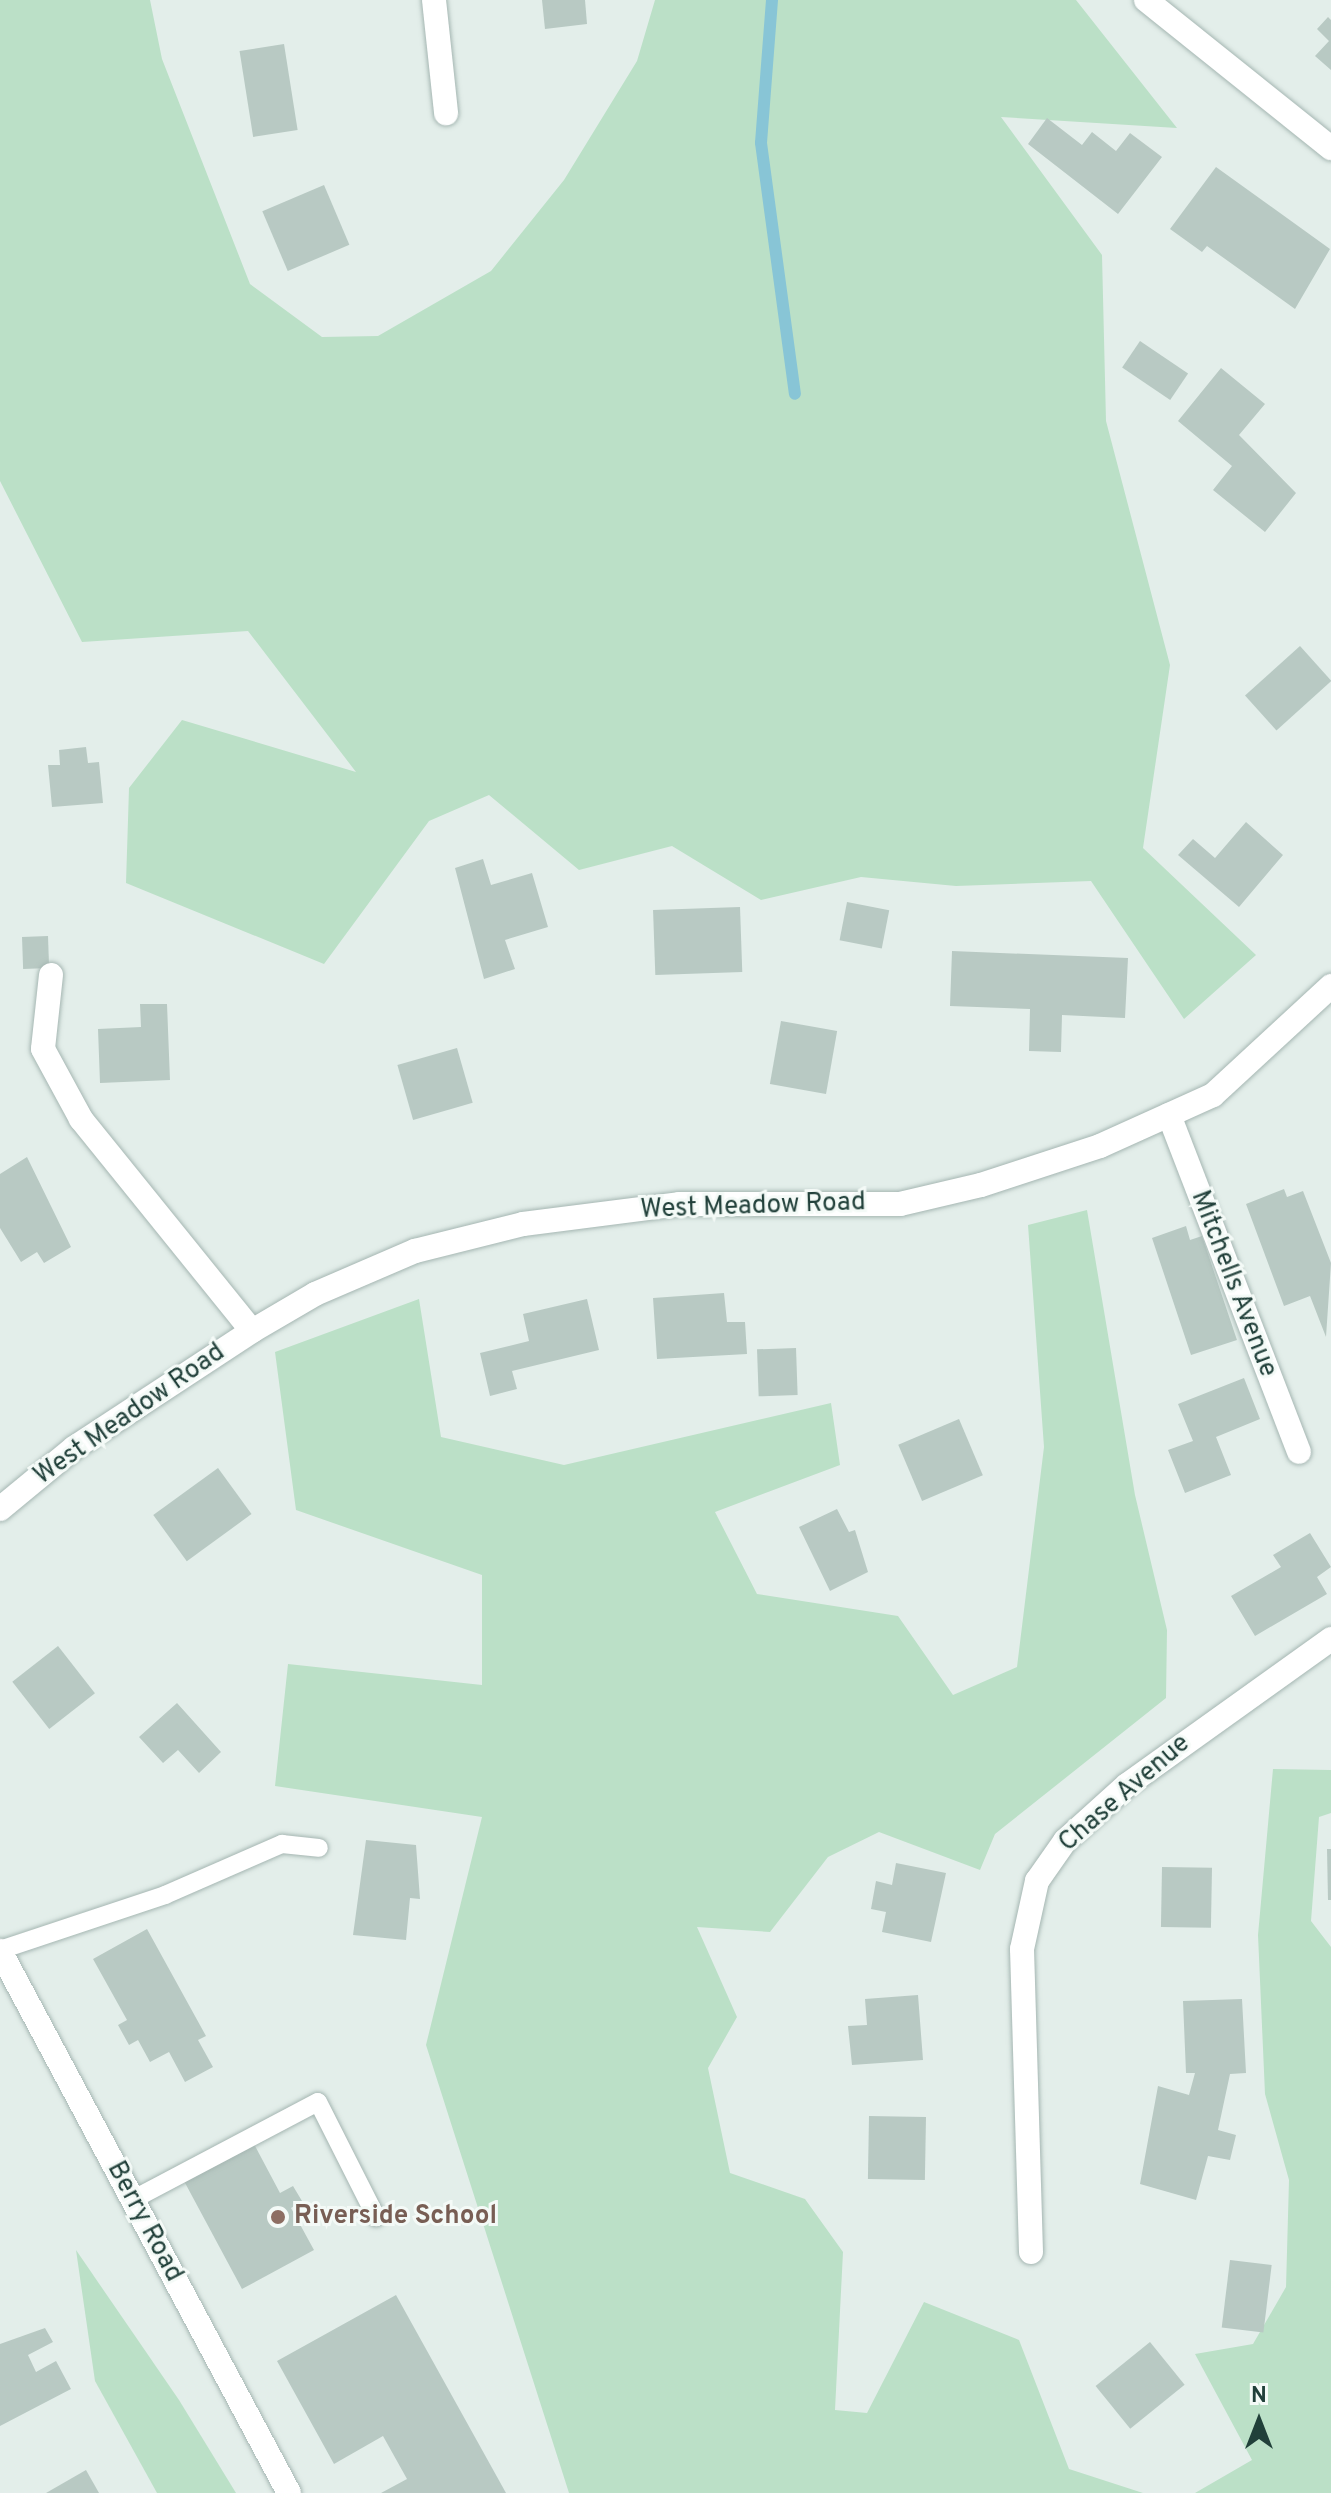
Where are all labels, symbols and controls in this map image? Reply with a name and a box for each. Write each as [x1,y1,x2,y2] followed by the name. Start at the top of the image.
[1183,1186,1283,1382] street label: Mitchells Avenue
[640,1187,866,1227] street label: West Meadow Road
[29,1338,231,1492] street label: West Meadow Road
[1053,1728,1197,1860] street label: Chase Avenue
[99,2156,189,2288] street label: Berry Road
[294,2201,497,2233] place label: Riverside School
[269,2208,287,2226] marker: Riverside School
[1219,2381,1299,2461] north arrow
[1251,2383,1267,2410] text: N

